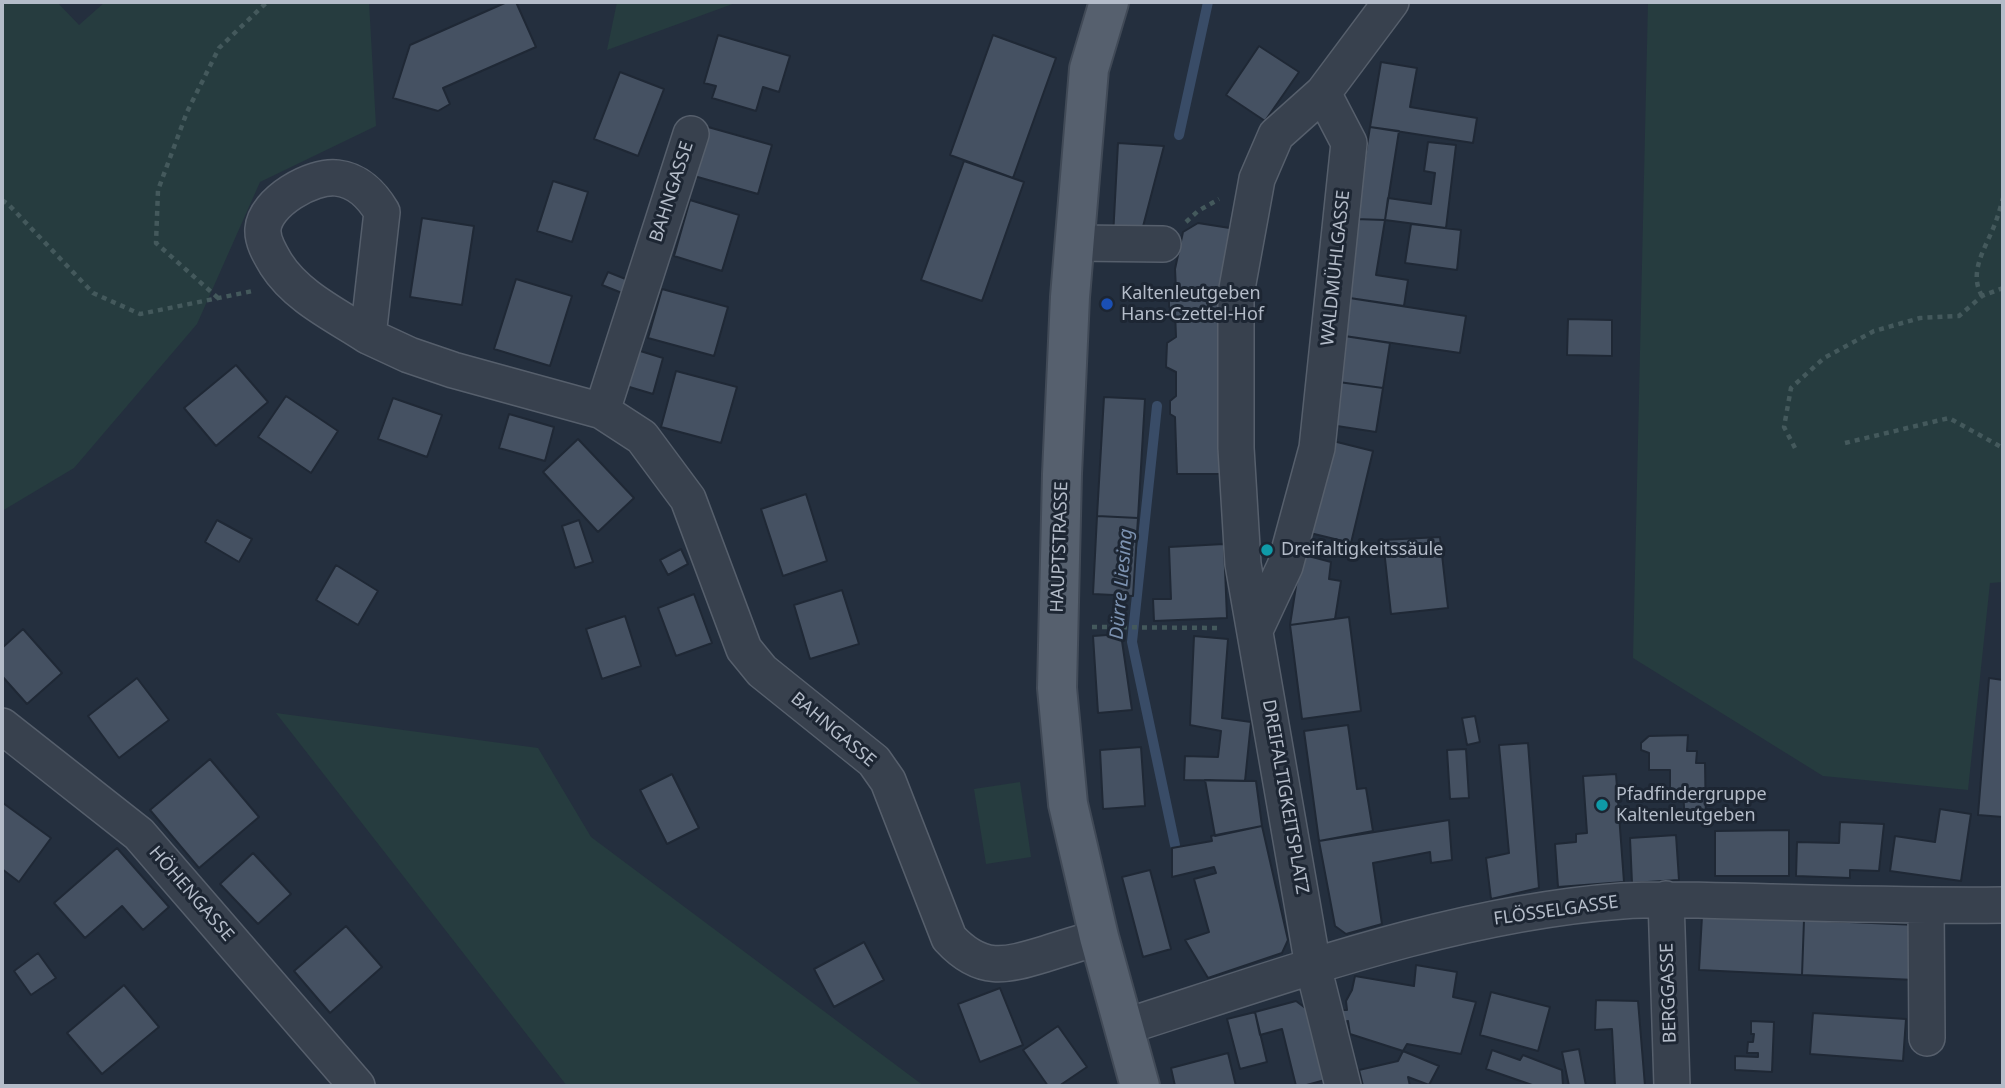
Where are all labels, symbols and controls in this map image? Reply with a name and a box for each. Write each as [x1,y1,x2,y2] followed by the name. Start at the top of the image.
[646,139,698,245] street label: BAHNGASSE
[1317,189,1355,347] street label: WALDMÜHLGASSE
[1121,283,1264,326] place label: Kaltenleutgeben Hans-Czettel-Hof
[1099,296,1115,312] marker: Kaltenleutgeben Hans-Czettel-Hof
[1047,481,1073,613] street label: HAUPTSTRASSE
[1106,528,1138,640] water label: Dürre Liesing
[1281,539,1443,561] place label: Dreifaltigkeitssäule
[1259,542,1275,558] marker: Dreifaltigkeitssäule
[786,688,880,772] street label: BAHNGASSE
[1257,698,1313,896] street label: DREIFALTIGKEITSPLATZ
[1616,784,1767,826] place label: Pfadfindergruppe Kaltenleutgeben
[1594,797,1610,813] marker: Pfadfindergruppe Kaltenleutgeben
[144,842,238,946] street label: HÖHENGASSE
[1492,892,1620,930] street label: FLÖSSELGASSE
[1656,942,1682,1044] street label: BERGGASSE

